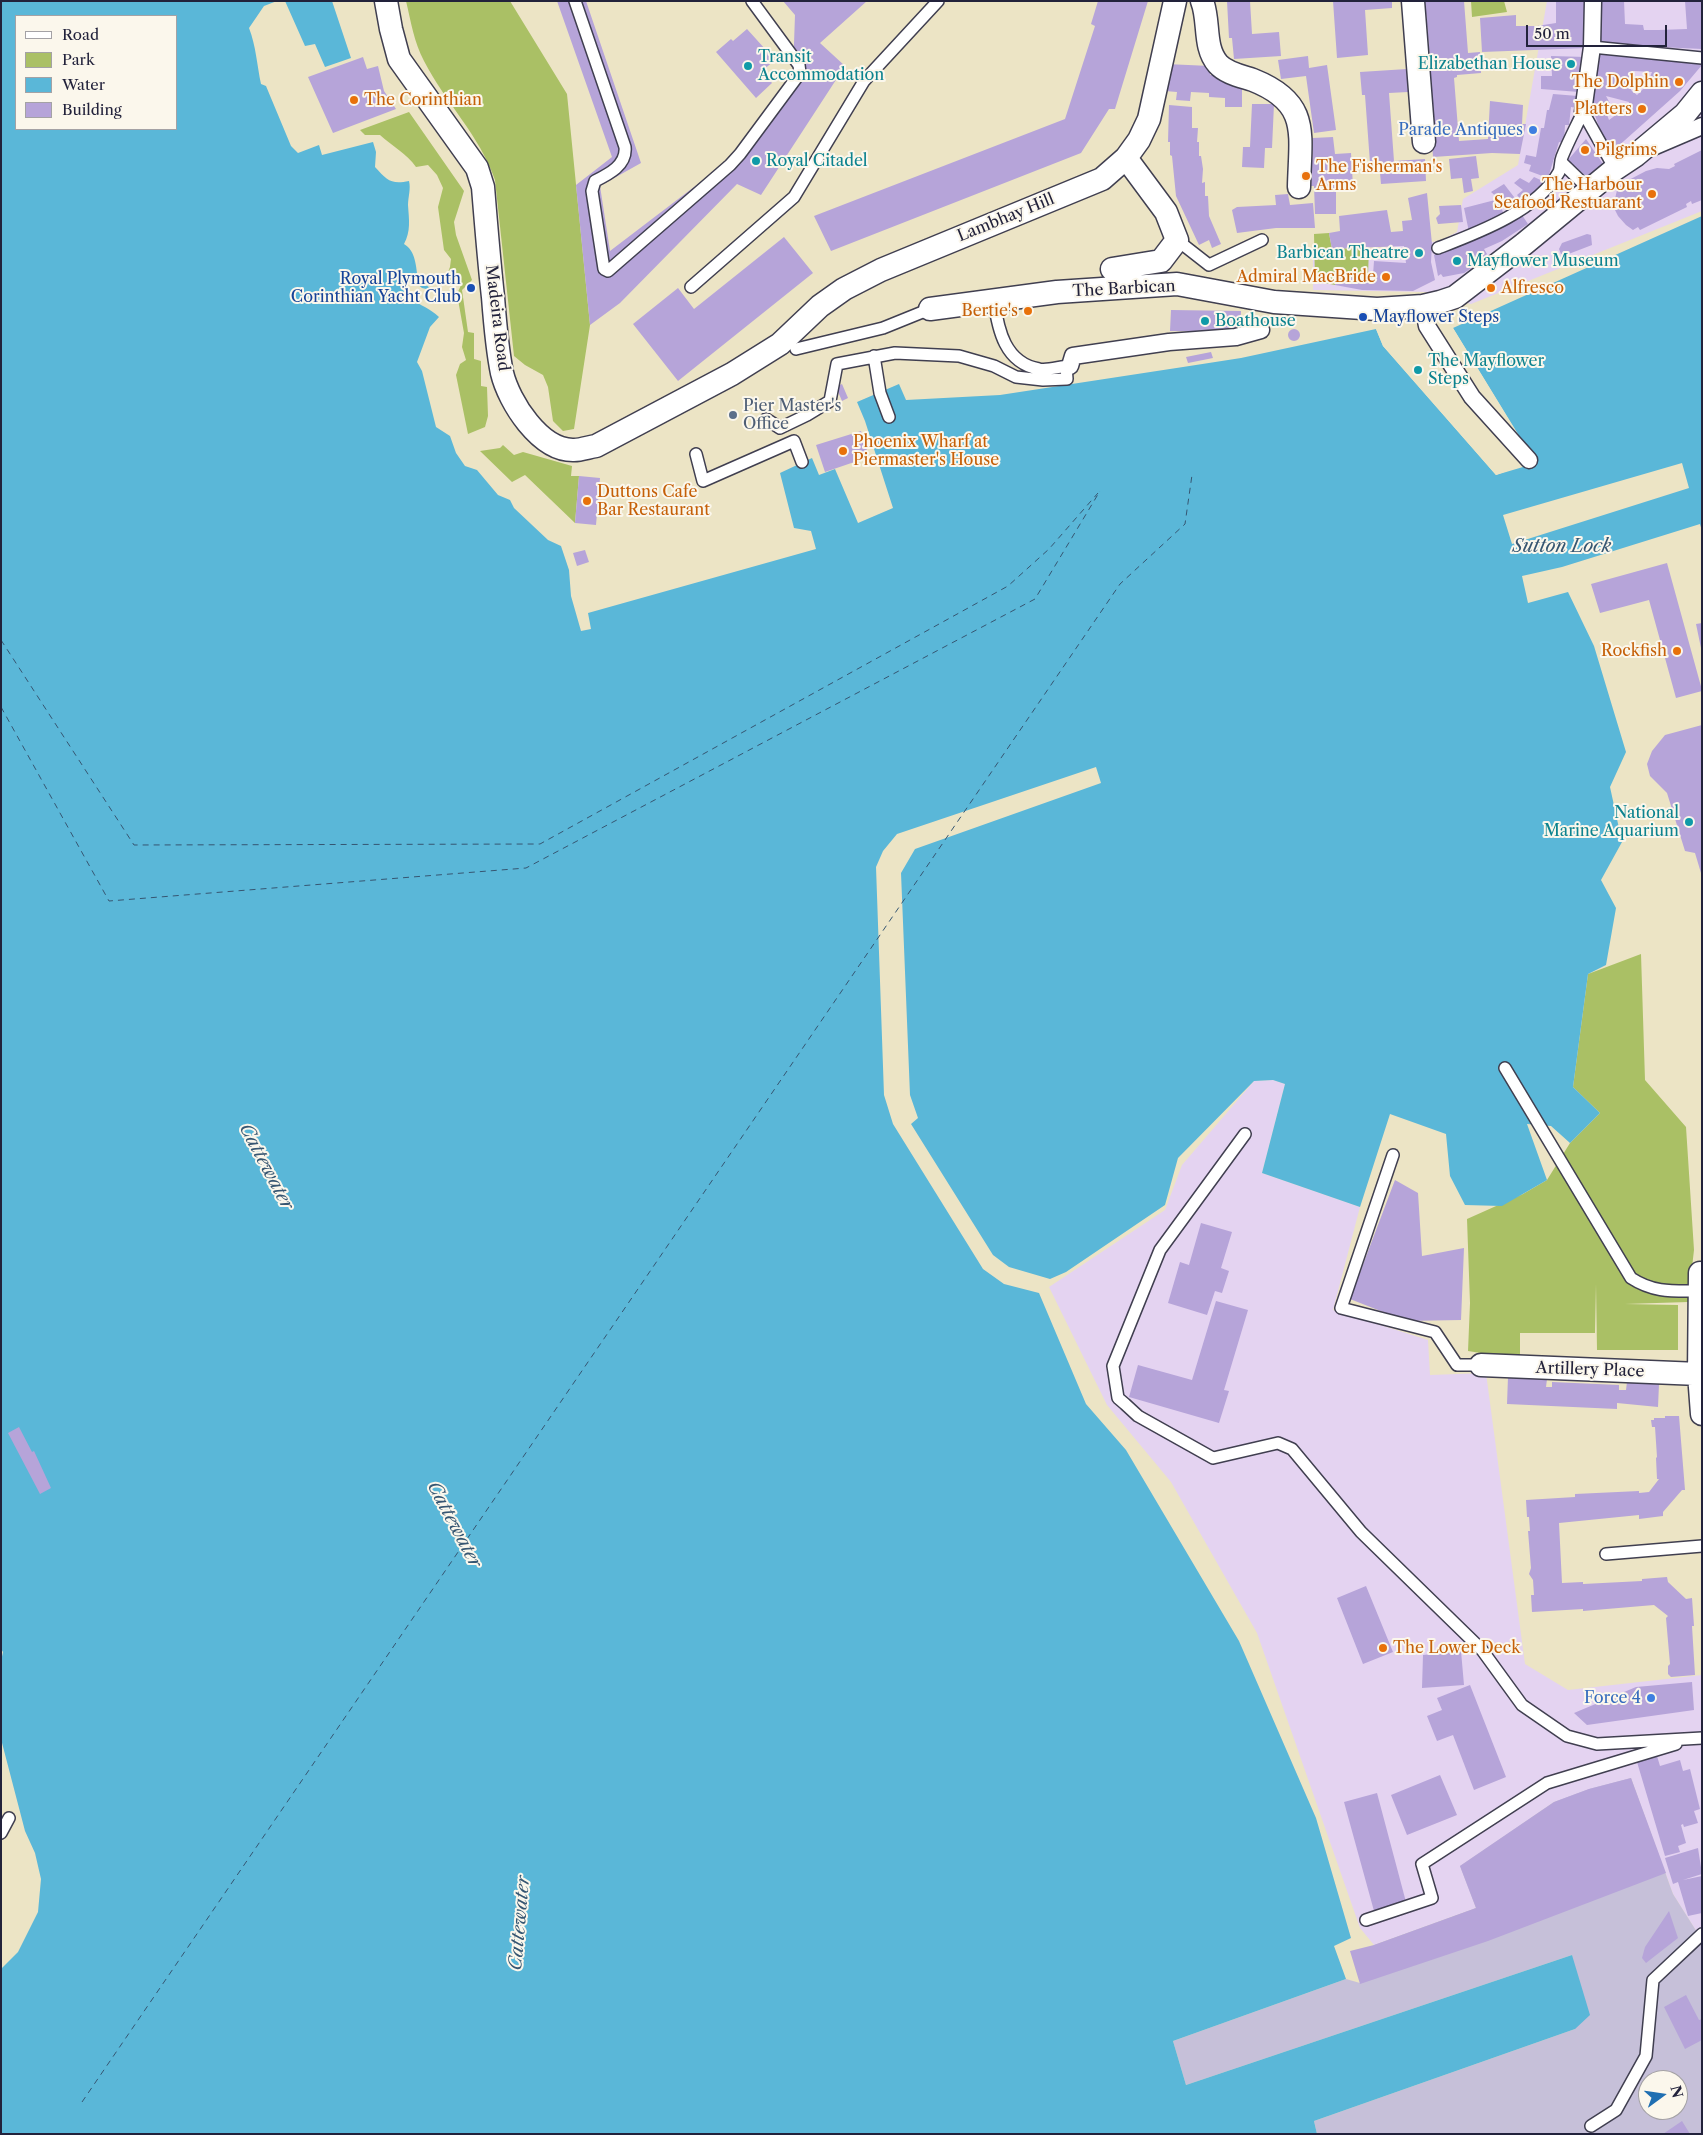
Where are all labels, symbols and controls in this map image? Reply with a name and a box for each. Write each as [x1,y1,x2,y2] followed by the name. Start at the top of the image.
[15,15,178,130] legend
[1528,15,1669,47] scale bar
[1534,24,1570,43] text: 50 m
[62,25,99,44] text: Road
[758,47,884,85] place label: Transit Accommodation
[62,50,95,69] text: Park
[1418,54,1561,74] place label: Elizabethan House
[1565,58,1577,70] marker: Elizabethan House
[742,60,754,72] marker: Transit Accommodation
[1571,72,1669,92] place label: The Dolphin
[62,75,105,94] text: Water
[1673,76,1685,88] marker: The Dolphin
[364,90,482,110] place label: The Corinthian
[348,94,360,106] marker: The Corinthian
[1574,99,1632,119] place label: Platters
[62,100,122,119] text: Building
[1636,103,1648,115] marker: Platters
[1398,120,1523,140] place label: Parade Antiques
[1527,124,1539,136] marker: Parade Antiques
[1595,140,1657,160] place label: Pilgrims
[1579,144,1591,156] marker: Pilgrims
[766,151,868,171] place label: Royal Citadel
[750,155,762,167] marker: Royal Citadel
[1316,157,1443,195] place label: The Fisherman's Arms
[1300,170,1312,182] marker: The Fisherman's Arms
[1494,175,1642,213] place label: The Harbour Seafood Restuarant
[1646,188,1658,200] marker: The Harbour Seafood Restuarant
[955,190,1057,246] street label: Lambhay Hill
[1276,243,1409,263] place label: Barbican Theatre
[1413,247,1425,259] marker: Barbican Theatre
[1467,251,1619,271] place label: Mayflower Museum
[1451,255,1463,267] marker: Mayflower Museum
[481,264,513,372] street label: Madeira Road
[1236,267,1376,287] place label: Admiral MacBride
[291,269,461,307] place label: Royal Plymouth Corinthian Yacht Club
[1380,271,1392,283] marker: Admiral MacBride
[1072,277,1176,301] street label: The Barbican
[1501,278,1564,298] place label: Alfresco
[465,282,477,294] marker: Royal Plymouth Corinthian Yacht Club
[1485,282,1497,294] marker: Alfresco
[961,301,1018,321] place label: Bertie's
[1022,305,1034,317] marker: Bertie's
[1373,307,1499,327] place label: Mayflower Steps
[1215,311,1296,331] place label: Boathouse
[1357,311,1369,323] marker: Mayflower Steps
[1199,315,1211,327] marker: Boathouse
[1428,351,1544,389] place label: The Mayflower Steps
[1412,364,1424,376] marker: The Mayflower Steps
[743,396,841,434] place label: Pier Master's Office
[727,409,739,421] marker: Pier Master's Office
[853,432,999,470] place label: Phoenix Wharf at Piermaster's House
[837,445,849,457] marker: Phoenix Wharf at Piermaster's House
[597,482,710,520] place label: Duttons Cafe Bar Restaurant
[581,495,593,507] marker: Duttons Cafe Bar Restaurant
[1513,536,1611,558] water label: Sutton Lock
[1601,641,1667,661] place label: Rockfish
[1671,645,1683,657] marker: Rockfish
[1544,803,1679,841] place label: National Marine Aquarium
[1683,816,1695,828] marker: National Marine Aquarium
[234,1120,298,1214] water label: Cattewater
[1535,1359,1645,1381] street label: Artillery Place
[422,1478,486,1572] water label: Cattewater
[1393,1638,1520,1658] place label: The Lower Deck
[1377,1642,1389,1654] marker: The Lower Deck
[1584,1688,1641,1708] place label: Force 4
[1645,1692,1657,1704] marker: Force 4
[505,1875,535,1971] water label: Cattewater
[1638,2070,1688,2120] north arrow
[1666,2084,1687,2100] text: N

